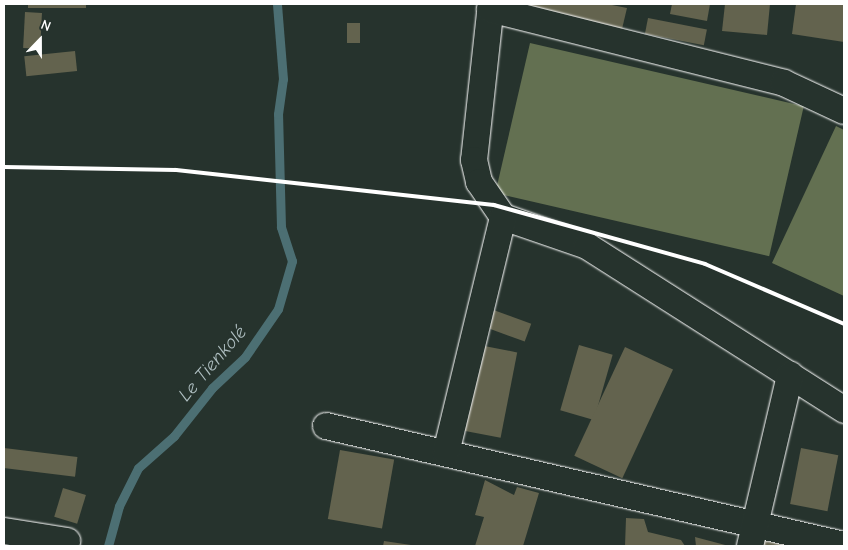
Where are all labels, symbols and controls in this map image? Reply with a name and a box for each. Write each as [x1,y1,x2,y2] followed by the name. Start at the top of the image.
[15,15,65,65] north arrow
[38,16,53,35] text: N
[174,322,252,406] water label: Le Tienkolé

